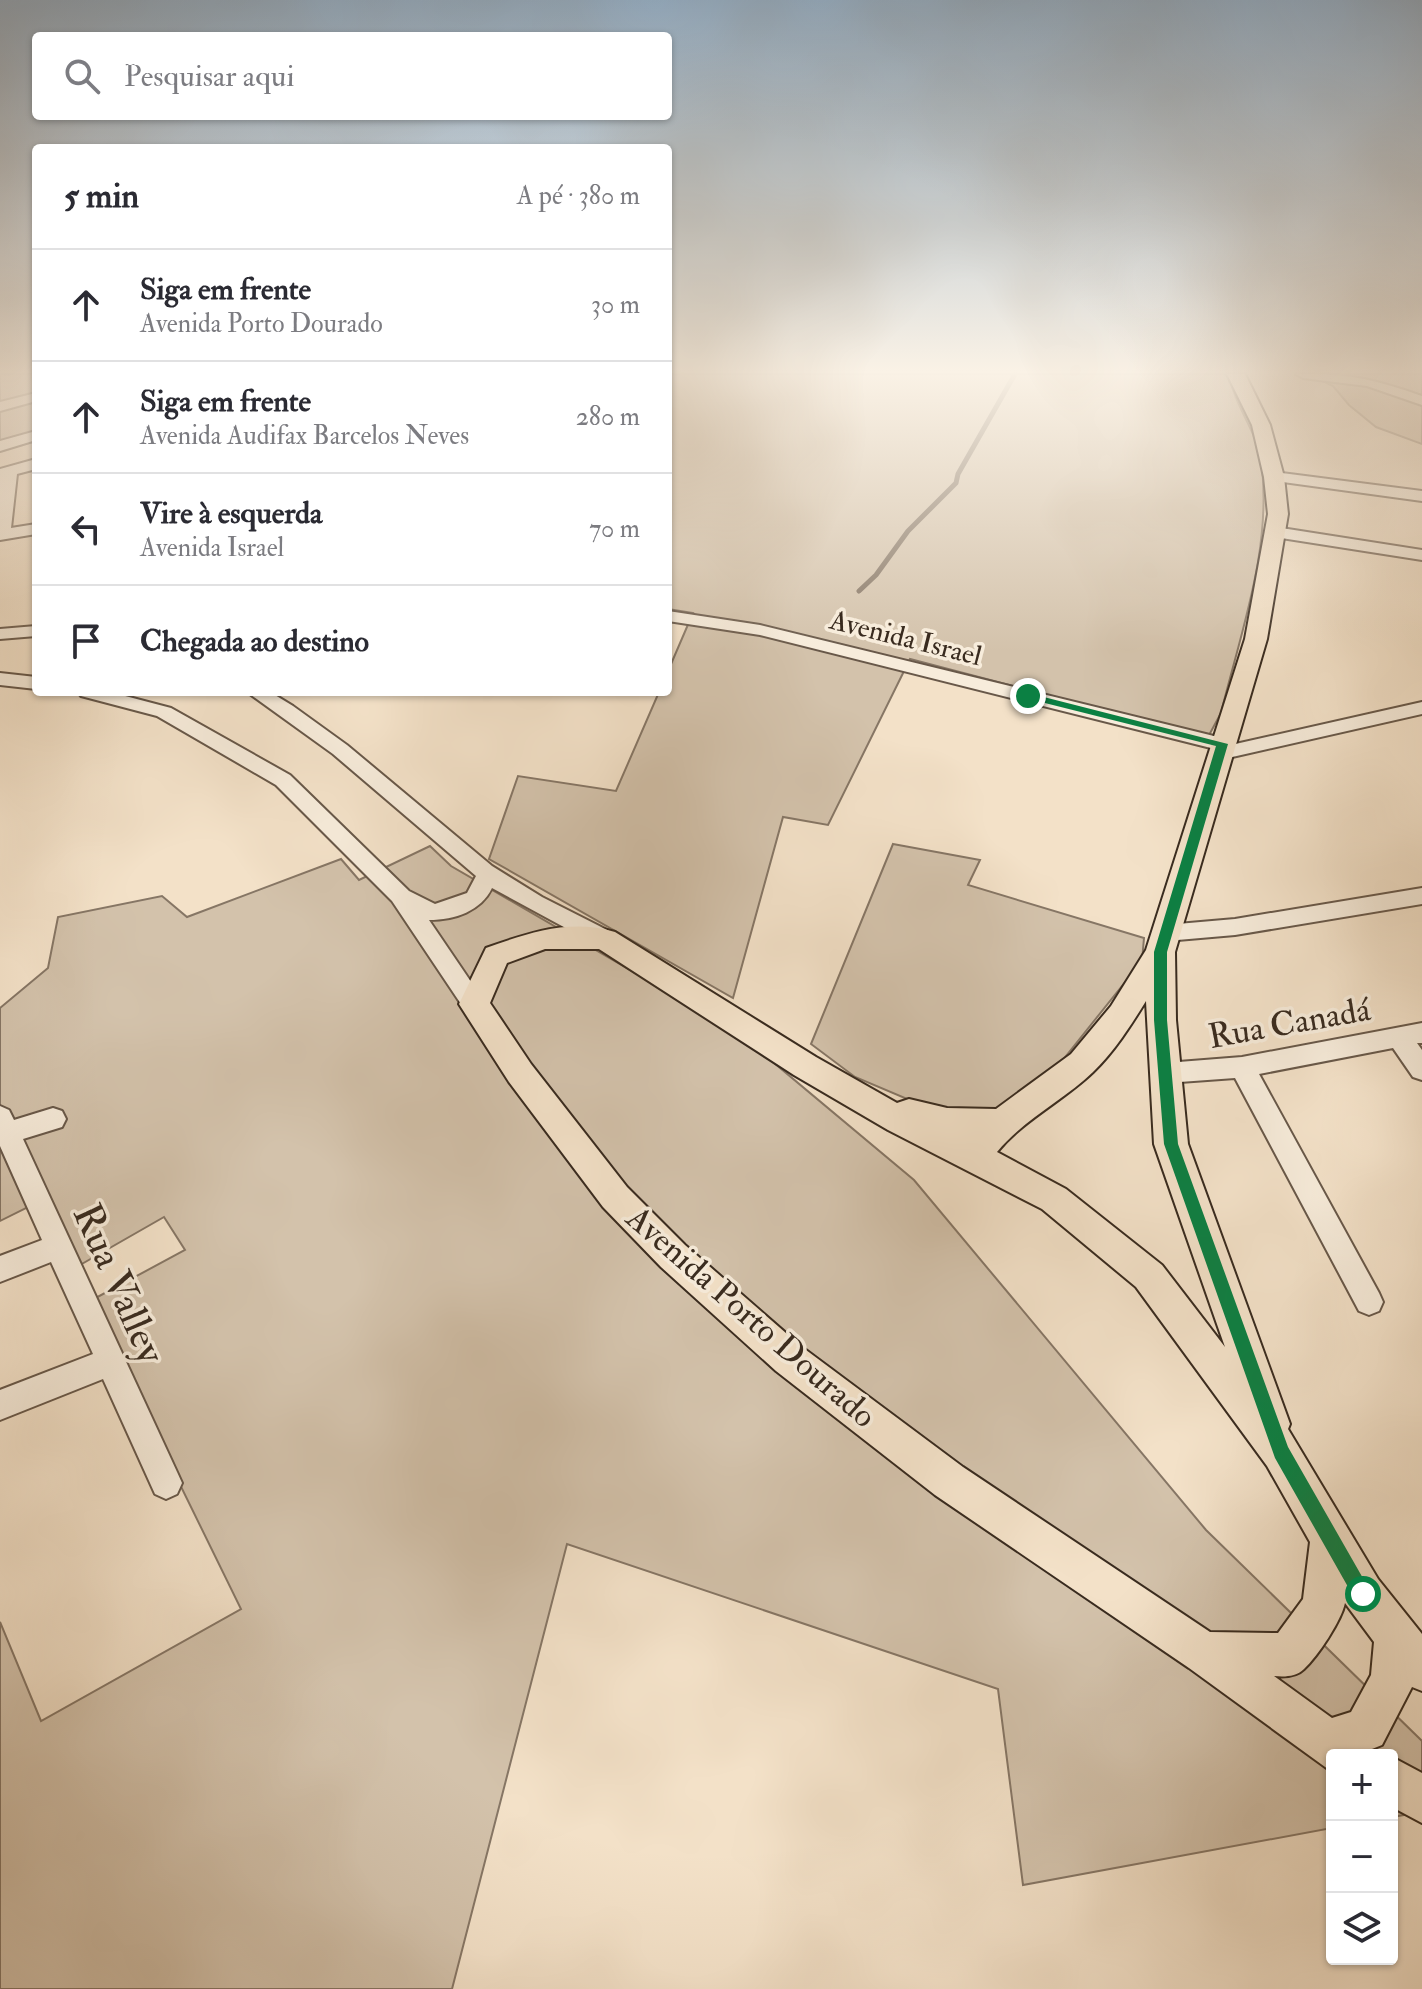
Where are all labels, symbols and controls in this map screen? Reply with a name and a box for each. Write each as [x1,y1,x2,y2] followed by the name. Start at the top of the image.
[32,32,672,120] search box
[60,54,104,98] icon: search
[124,58,294,95] text: Pesquisar aqui
[64,175,139,218] text: 5 min
[517,180,640,212] text: A pé · 380 m
[140,271,311,308] text: Siga em frente
[64,283,108,327] icon: ahead
[591,289,640,321] text: 30 m
[140,308,383,340] text: Avenida Porto Dourado
[140,383,311,420] text: Siga em frente
[64,395,108,439] icon: ahead
[576,401,640,433] text: 280 m
[140,420,469,452] text: Avenida Audifax Barcelos Neves
[140,495,322,532] text: Vire à esquerda
[64,507,108,551] icon: left
[589,513,640,545] text: 70 m
[140,532,284,564] text: Avenida Israel
[825,602,985,674] street label: Avenida Israel
[64,619,108,663] icon: arrive
[140,623,369,660] text: Chegada ao destino
[1010,678,1046,714] route end
[1205,988,1375,1059] street label: Rua Canadá
[61,1196,177,1373] street label: Rua Valley
[616,1196,885,1437] street label: Avenida Porto Dourado
[1345,1576,1381,1612] route start
[1326,1749,1398,1965] map controls
[1326,1749,1398,1821] button: +
[1326,1821,1398,1893] button: −
[1326,1893,1398,1965] button: layers

